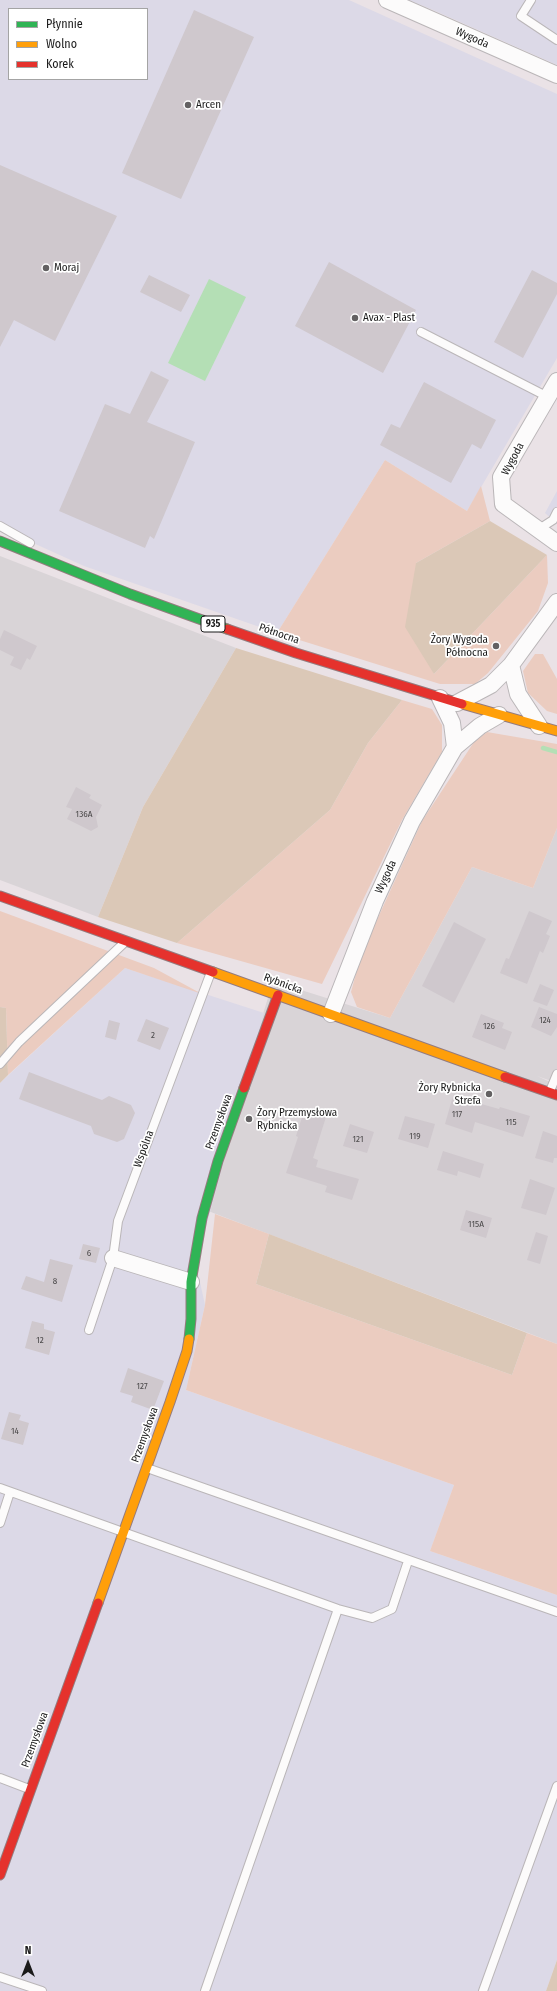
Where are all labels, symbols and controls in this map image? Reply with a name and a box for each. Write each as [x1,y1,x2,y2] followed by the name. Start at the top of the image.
[8,8,148,80] legend
[46,17,83,31] text: Płynnie
[453,25,491,51] street label: Wygoda
[46,37,77,51] text: Wolno
[46,57,74,71] text: Korek
[196,98,221,112] place label: Arcen
[183,100,193,110] marker: Arcen
[54,261,79,275] place label: Moraj
[41,263,51,273] marker: Moraj
[363,311,415,325] place label: Avax - Plast
[350,313,360,323] marker: Avax - Plast
[499,440,527,478] street label: Wygoda
[201,616,225,632] road number: 935
[257,621,301,647] street label: Północna
[431,633,488,659] place label: Żory Wygoda Północna
[491,641,501,651] marker: Żory Wygoda Północna
[76,809,92,819] house number: 136A
[373,858,399,896] street label: Wygoda
[262,971,304,997] street label: Rybnicka
[539,1015,551,1025] house number: 124
[483,1021,495,1031] house number: 126
[151,1030,155,1040] house number: 2
[419,1081,481,1107] place label: Żory Rybnicka Strefa
[484,1089,494,1099] marker: Żory Rybnicka Strefa
[203,1092,235,1152] street label: Przemysłowa
[257,1106,337,1132] place label: Żory Przemysłowa Rybnicka
[452,1109,462,1119] house number: 117
[244,1114,254,1124] marker: Żory Przemysłowa Rybnicka
[505,1117,517,1127] house number: 115
[131,1129,157,1169] street label: Wspólna
[409,1131,421,1141] house number: 119
[353,1134,363,1144] house number: 121
[468,1219,484,1229] house number: 115A
[87,1248,91,1258] house number: 6
[53,1276,57,1286] house number: 8
[36,1335,44,1345] house number: 12
[136,1381,148,1391] house number: 127
[129,1405,161,1465] street label: Przemysłowa
[11,1426,19,1436] house number: 14
[19,1710,51,1770] street label: Przemysłowa
[8,1943,48,1983] north arrow
[25,1944,31,1957] text: N

